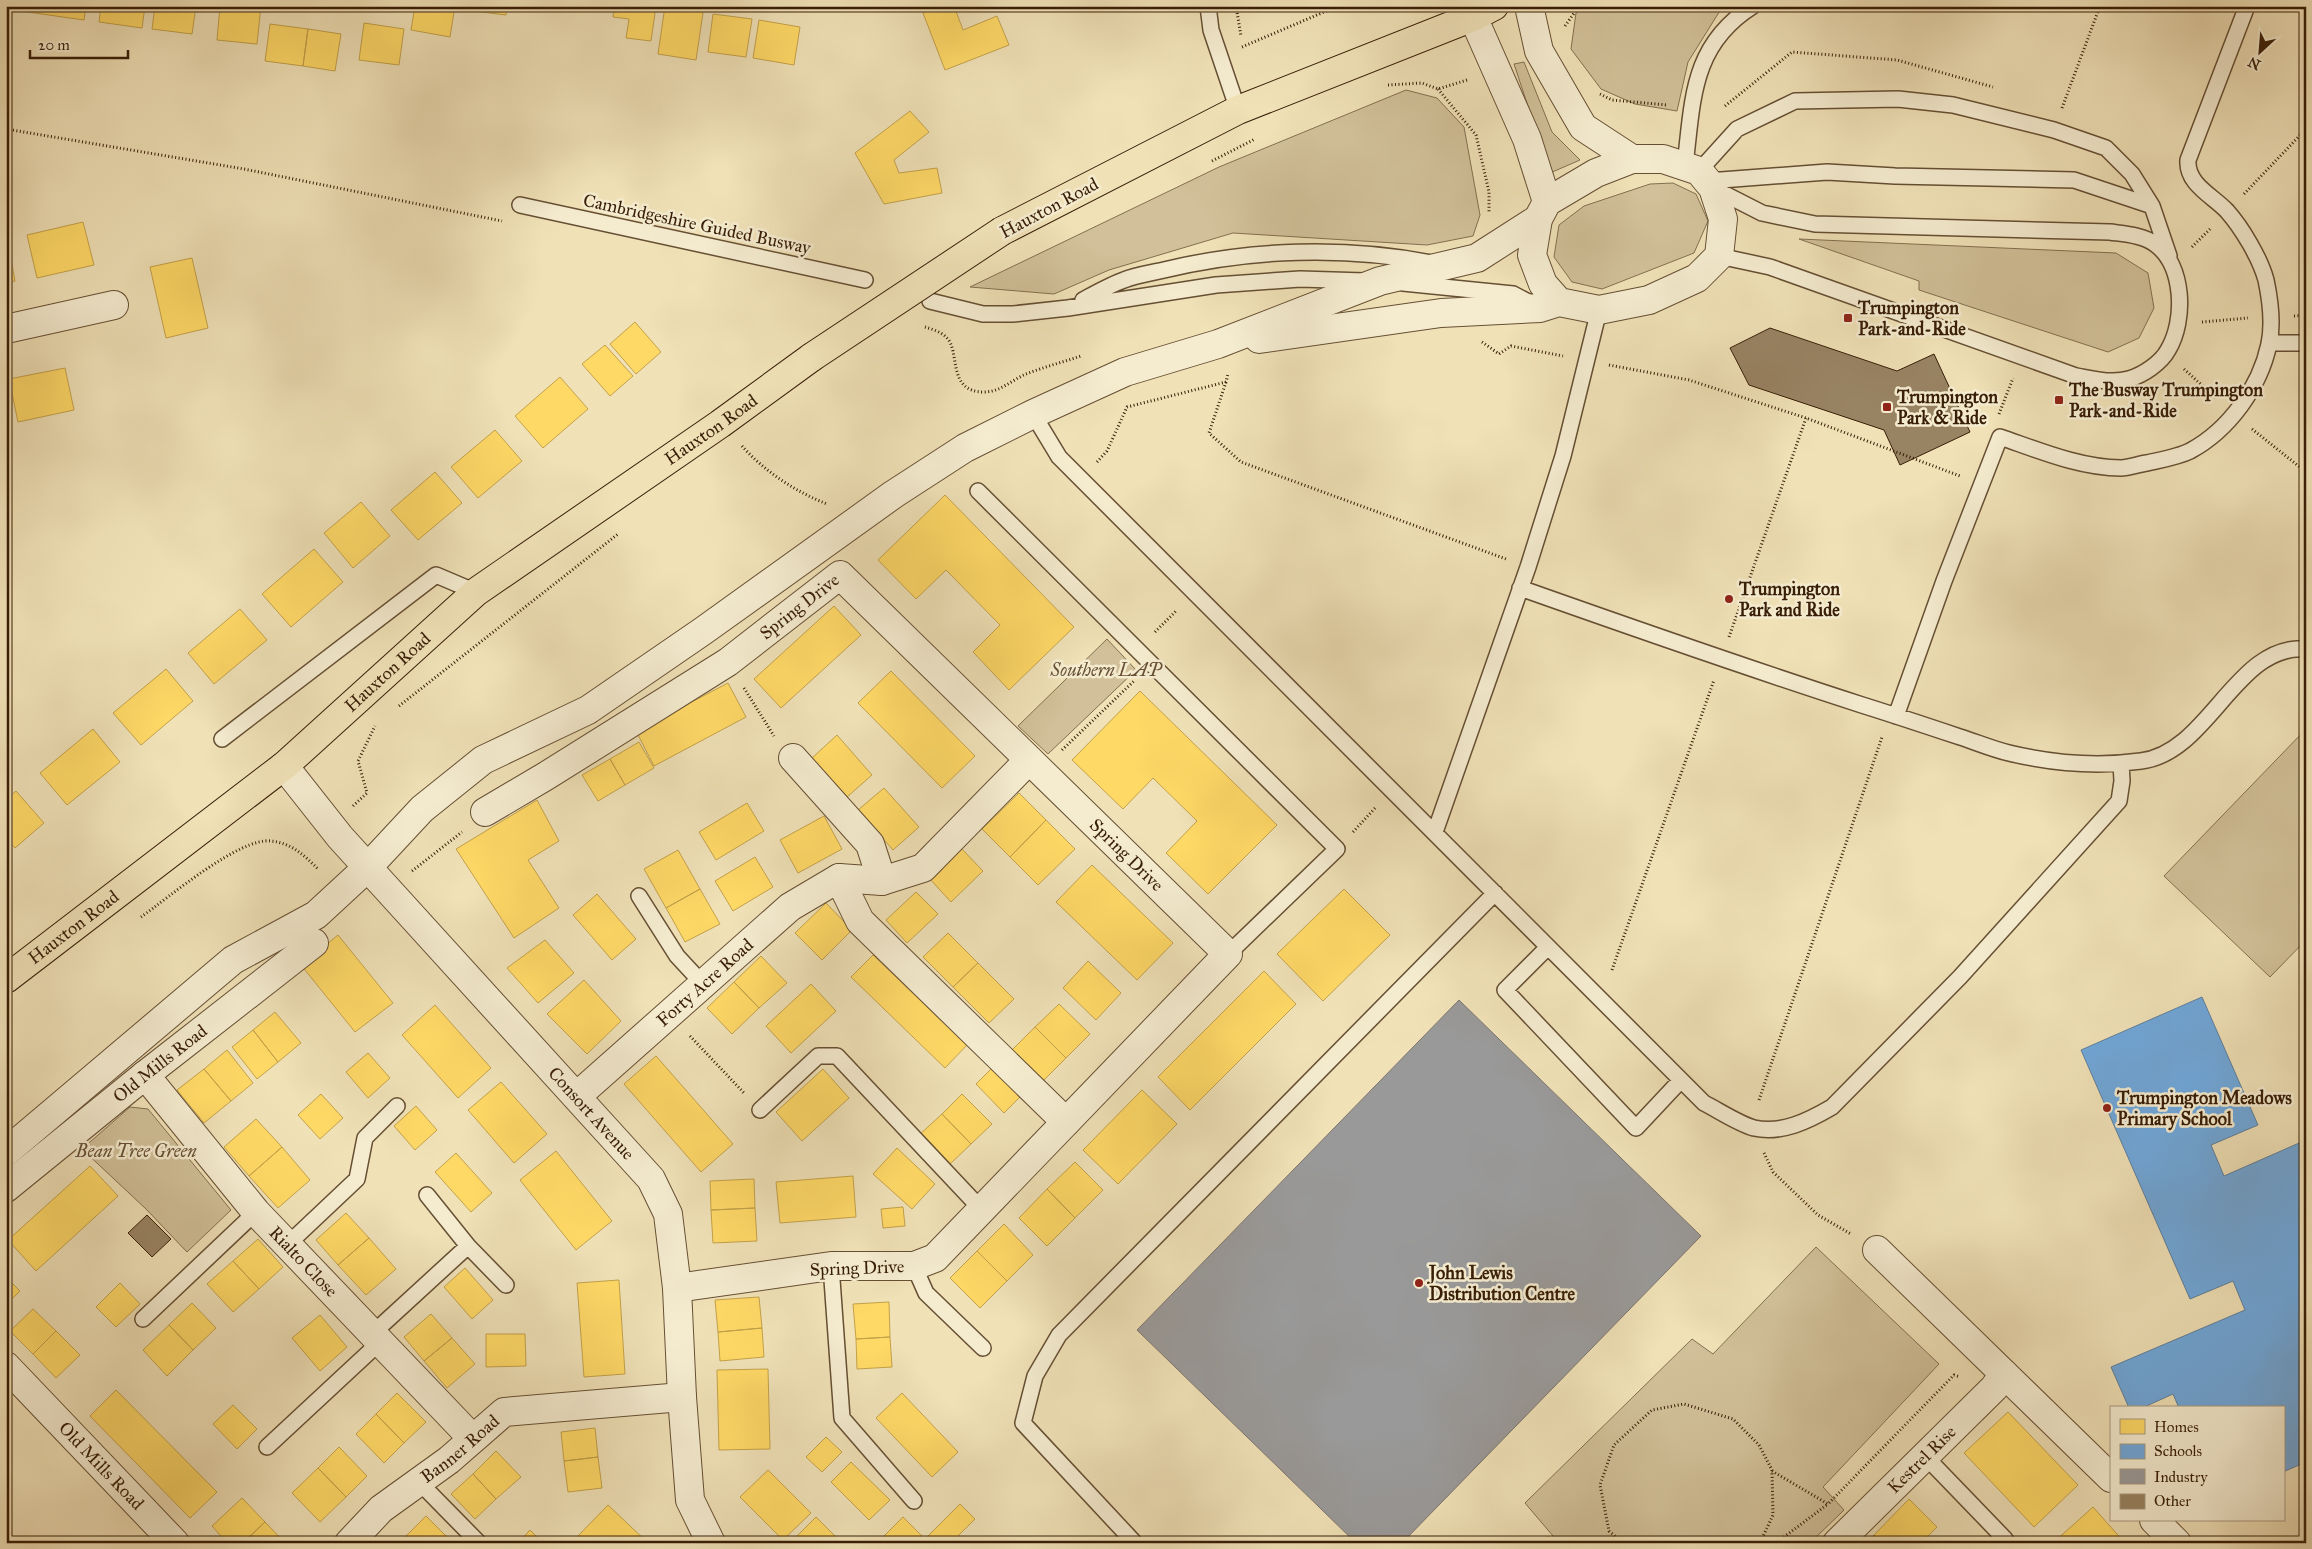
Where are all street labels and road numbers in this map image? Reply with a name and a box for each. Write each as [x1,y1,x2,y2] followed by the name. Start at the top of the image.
[996,173,1102,243] street label: Hauxton Road
[581,189,813,260] street label: Cambridgeshire Guided Busway
[660,389,762,470] street label: Hauxton Road
[755,569,844,644] street label: Spring Drive
[340,628,435,717] street label: Hauxton Road
[1085,814,1168,896] street label: Spring Drive
[24,886,123,969] street label: Hauxton Road
[652,934,758,1031] street label: Forty Acre Road
[109,1020,211,1107] street label: Old Mills Road
[543,1062,639,1164] street label: Consort Avenue
[264,1222,342,1302] street label: Rialto Close
[809,1255,905,1282] street label: Spring Drive
[416,1410,504,1488] street label: Banner Road
[54,1417,148,1514] street label: Old Mills Road
[1883,1421,1961,1498] street label: Kestrel Rise

